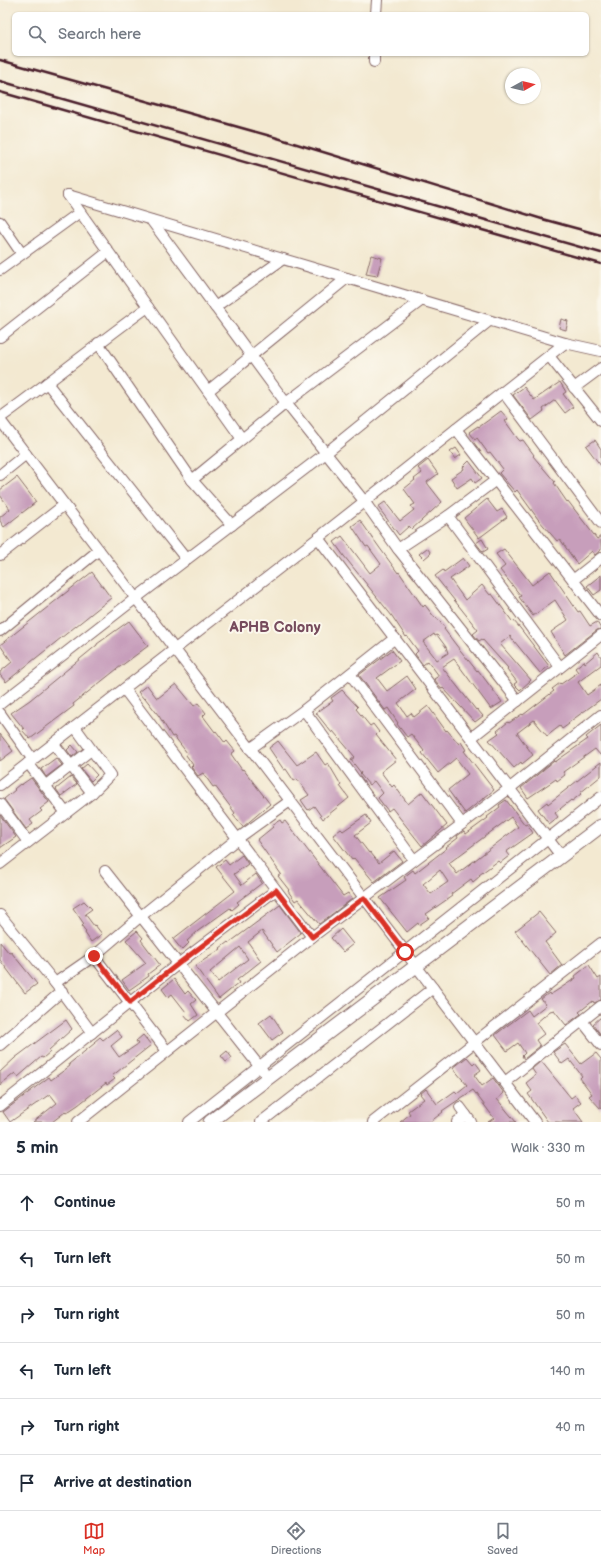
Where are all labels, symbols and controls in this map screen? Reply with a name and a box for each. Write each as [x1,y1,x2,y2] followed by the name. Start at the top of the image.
[12,12,589,56] search box
[26,23,48,45] icon: search
[58,25,141,44] text: Search here
[505,68,541,104] north arrow
[228,618,321,637] district label: APHB Colony
[396,943,414,961] route start
[85,947,103,965] route end
[16,1138,59,1158] text: 5 min
[511,1140,585,1156] text: Walk · 330 m
[16,1192,38,1214] icon: ahead
[54,1193,116,1212] text: Continue
[556,1195,585,1211] text: 50 m
[16,1248,38,1270] icon: left
[54,1249,111,1268] text: Turn left
[556,1251,585,1267] text: 50 m
[16,1304,38,1326] icon: right
[54,1305,119,1324] text: Turn right
[556,1307,585,1323] text: 50 m
[16,1360,38,1382] icon: left
[54,1361,111,1380] text: Turn left
[550,1363,585,1379] text: 140 m
[16,1416,38,1438] icon: right
[54,1417,119,1436] text: Turn right
[555,1419,585,1435] text: 40 m
[16,1472,38,1494] icon: arrive
[54,1473,192,1492] text: Arrive at destination
[83,1520,105,1557] tab: Map
[271,1520,321,1557] tab: Directions
[487,1520,518,1557] tab: Saved

